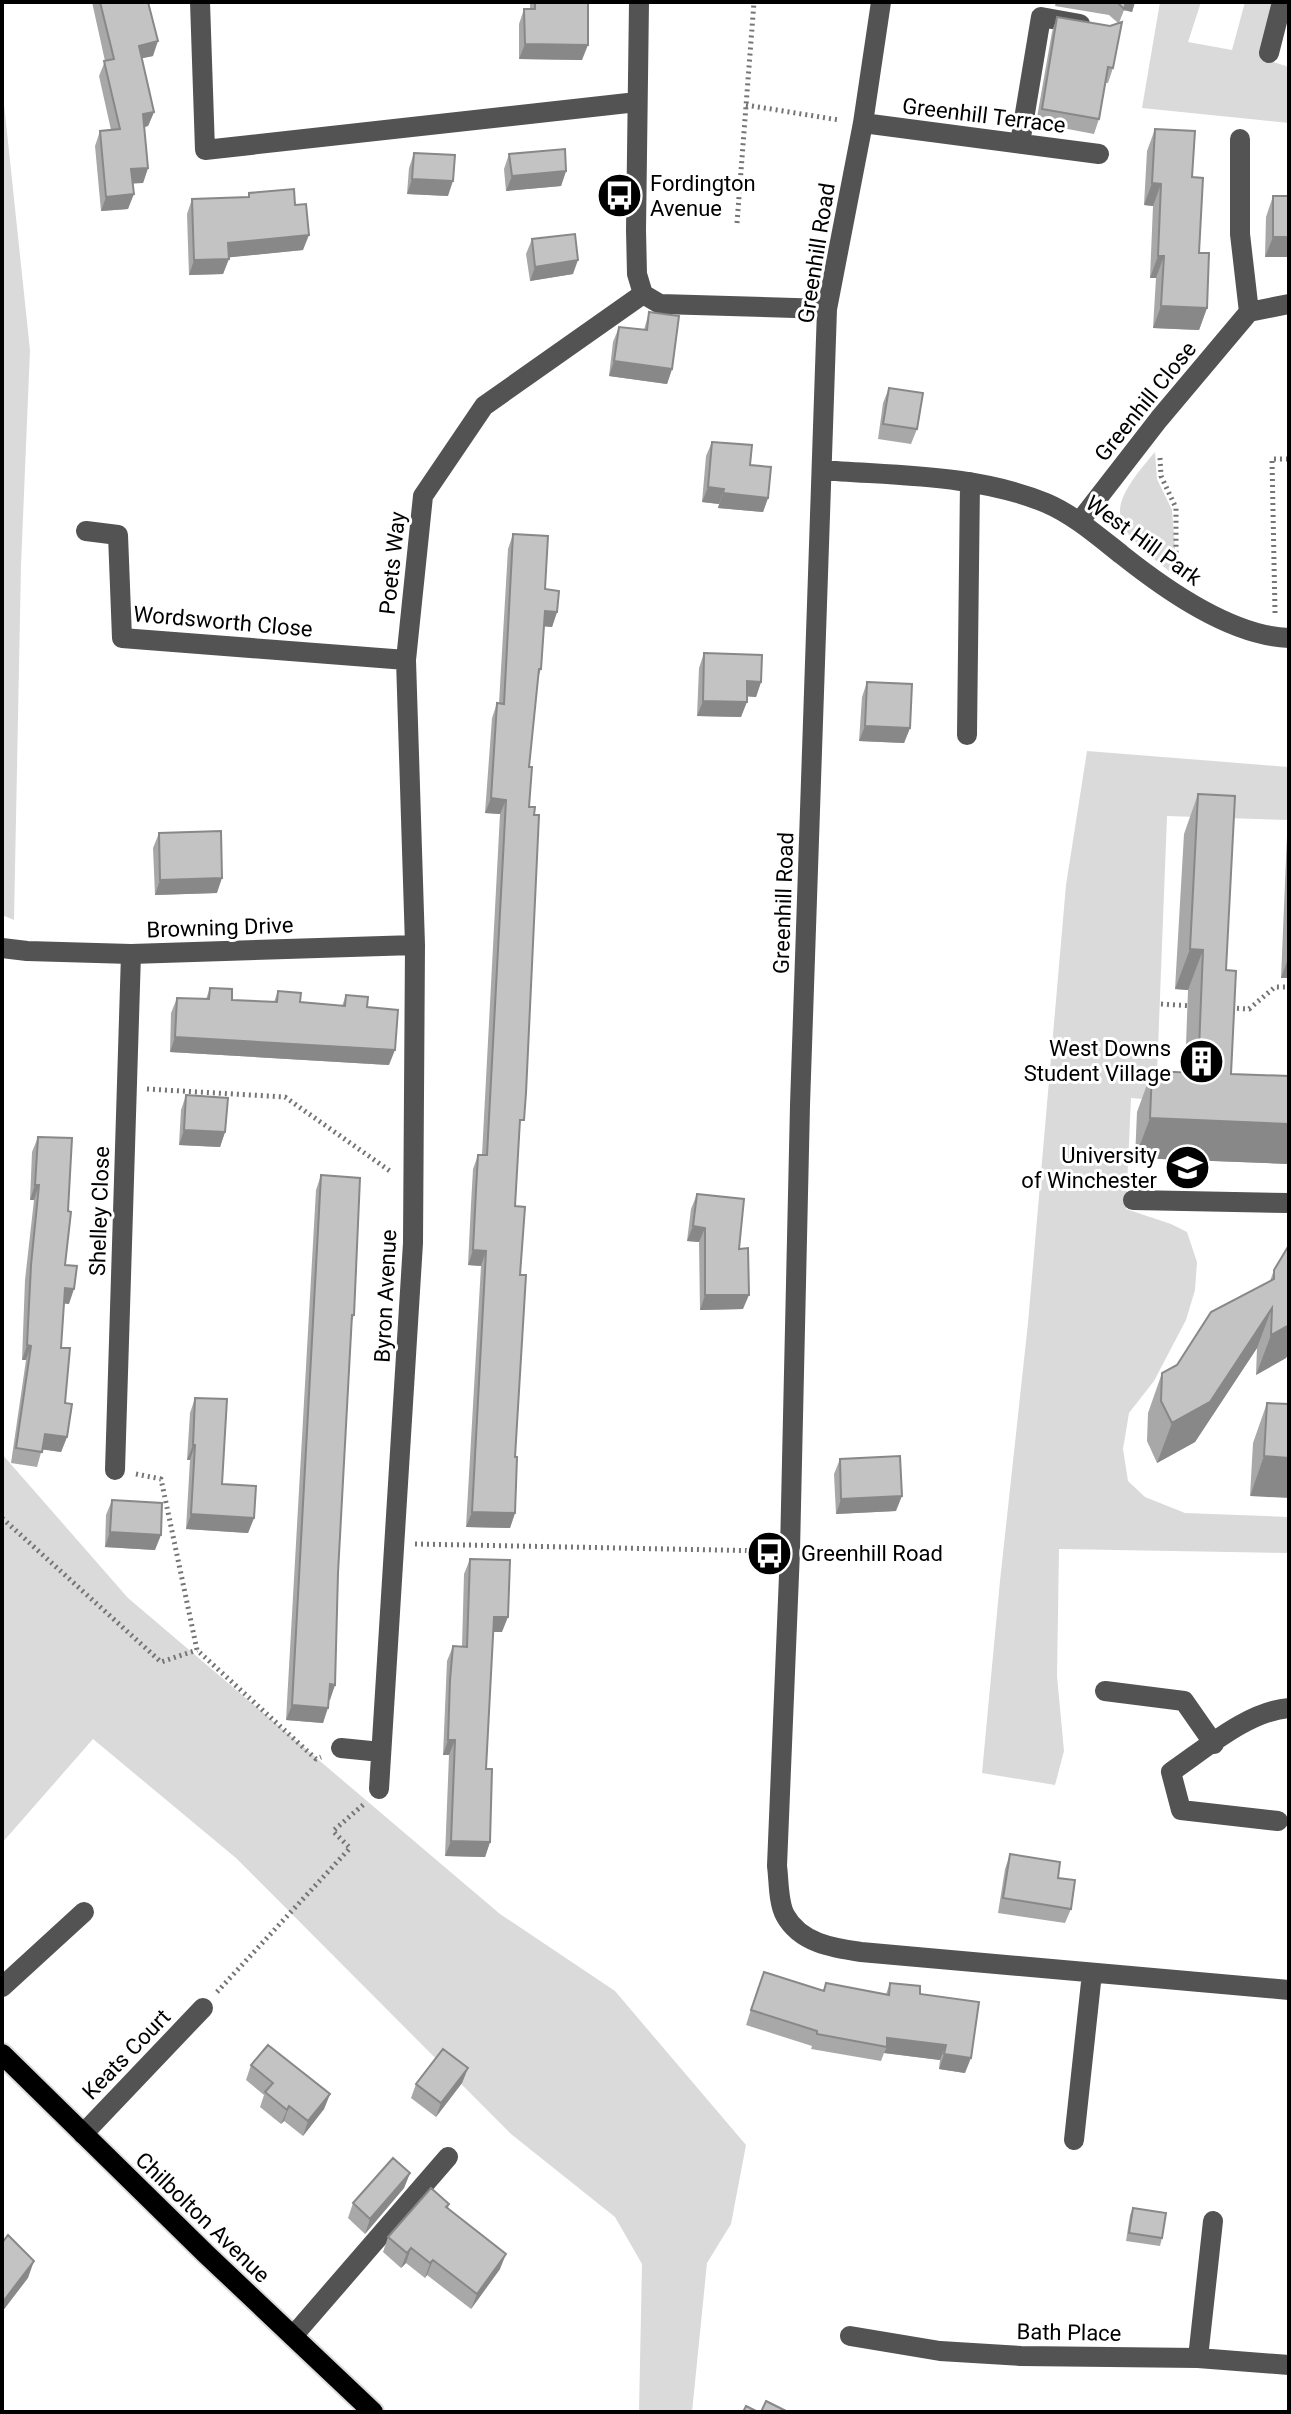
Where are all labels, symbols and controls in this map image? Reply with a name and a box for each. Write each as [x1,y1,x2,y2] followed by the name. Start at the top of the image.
[901,93,1067,138] street label: Greenhill Terrace
[650,171,756,221] place label: Fordington Avenue
[595,172,643,220] bus stop icon: Fordington Avenue
[793,181,840,325] street label: Greenhill Road
[1090,336,1201,466] street label: Greenhill Close
[1081,490,1207,591] street label: West Hill Park
[375,510,410,616] street label: Poets Way
[132,601,314,642] street label: Wordsworth Close
[769,832,798,974] street label: Greenhill Road
[146,912,294,943] street label: Browning Drive
[1024,1036,1171,1086] place label: West Downs Student Village
[1178,1037,1226,1085] building icon: West Downs Student Village
[1021,1143,1158,1193] place label: University of Winchester
[1164,1144,1212,1192] school or university icon: University of Winchester
[85,1146,114,1277] street label: Shelley Close
[370,1229,401,1363] street label: Byron Avenue
[746,1529,794,1577] bus stop icon: Greenhill Road
[801,1541,943,1566] place label: Greenhill Road
[77,2004,175,2105] street label: Keats Court
[130,2147,275,2288] street label: Chilbolton Avenue
[1016,2319,1122,2346] street label: Bath Place

